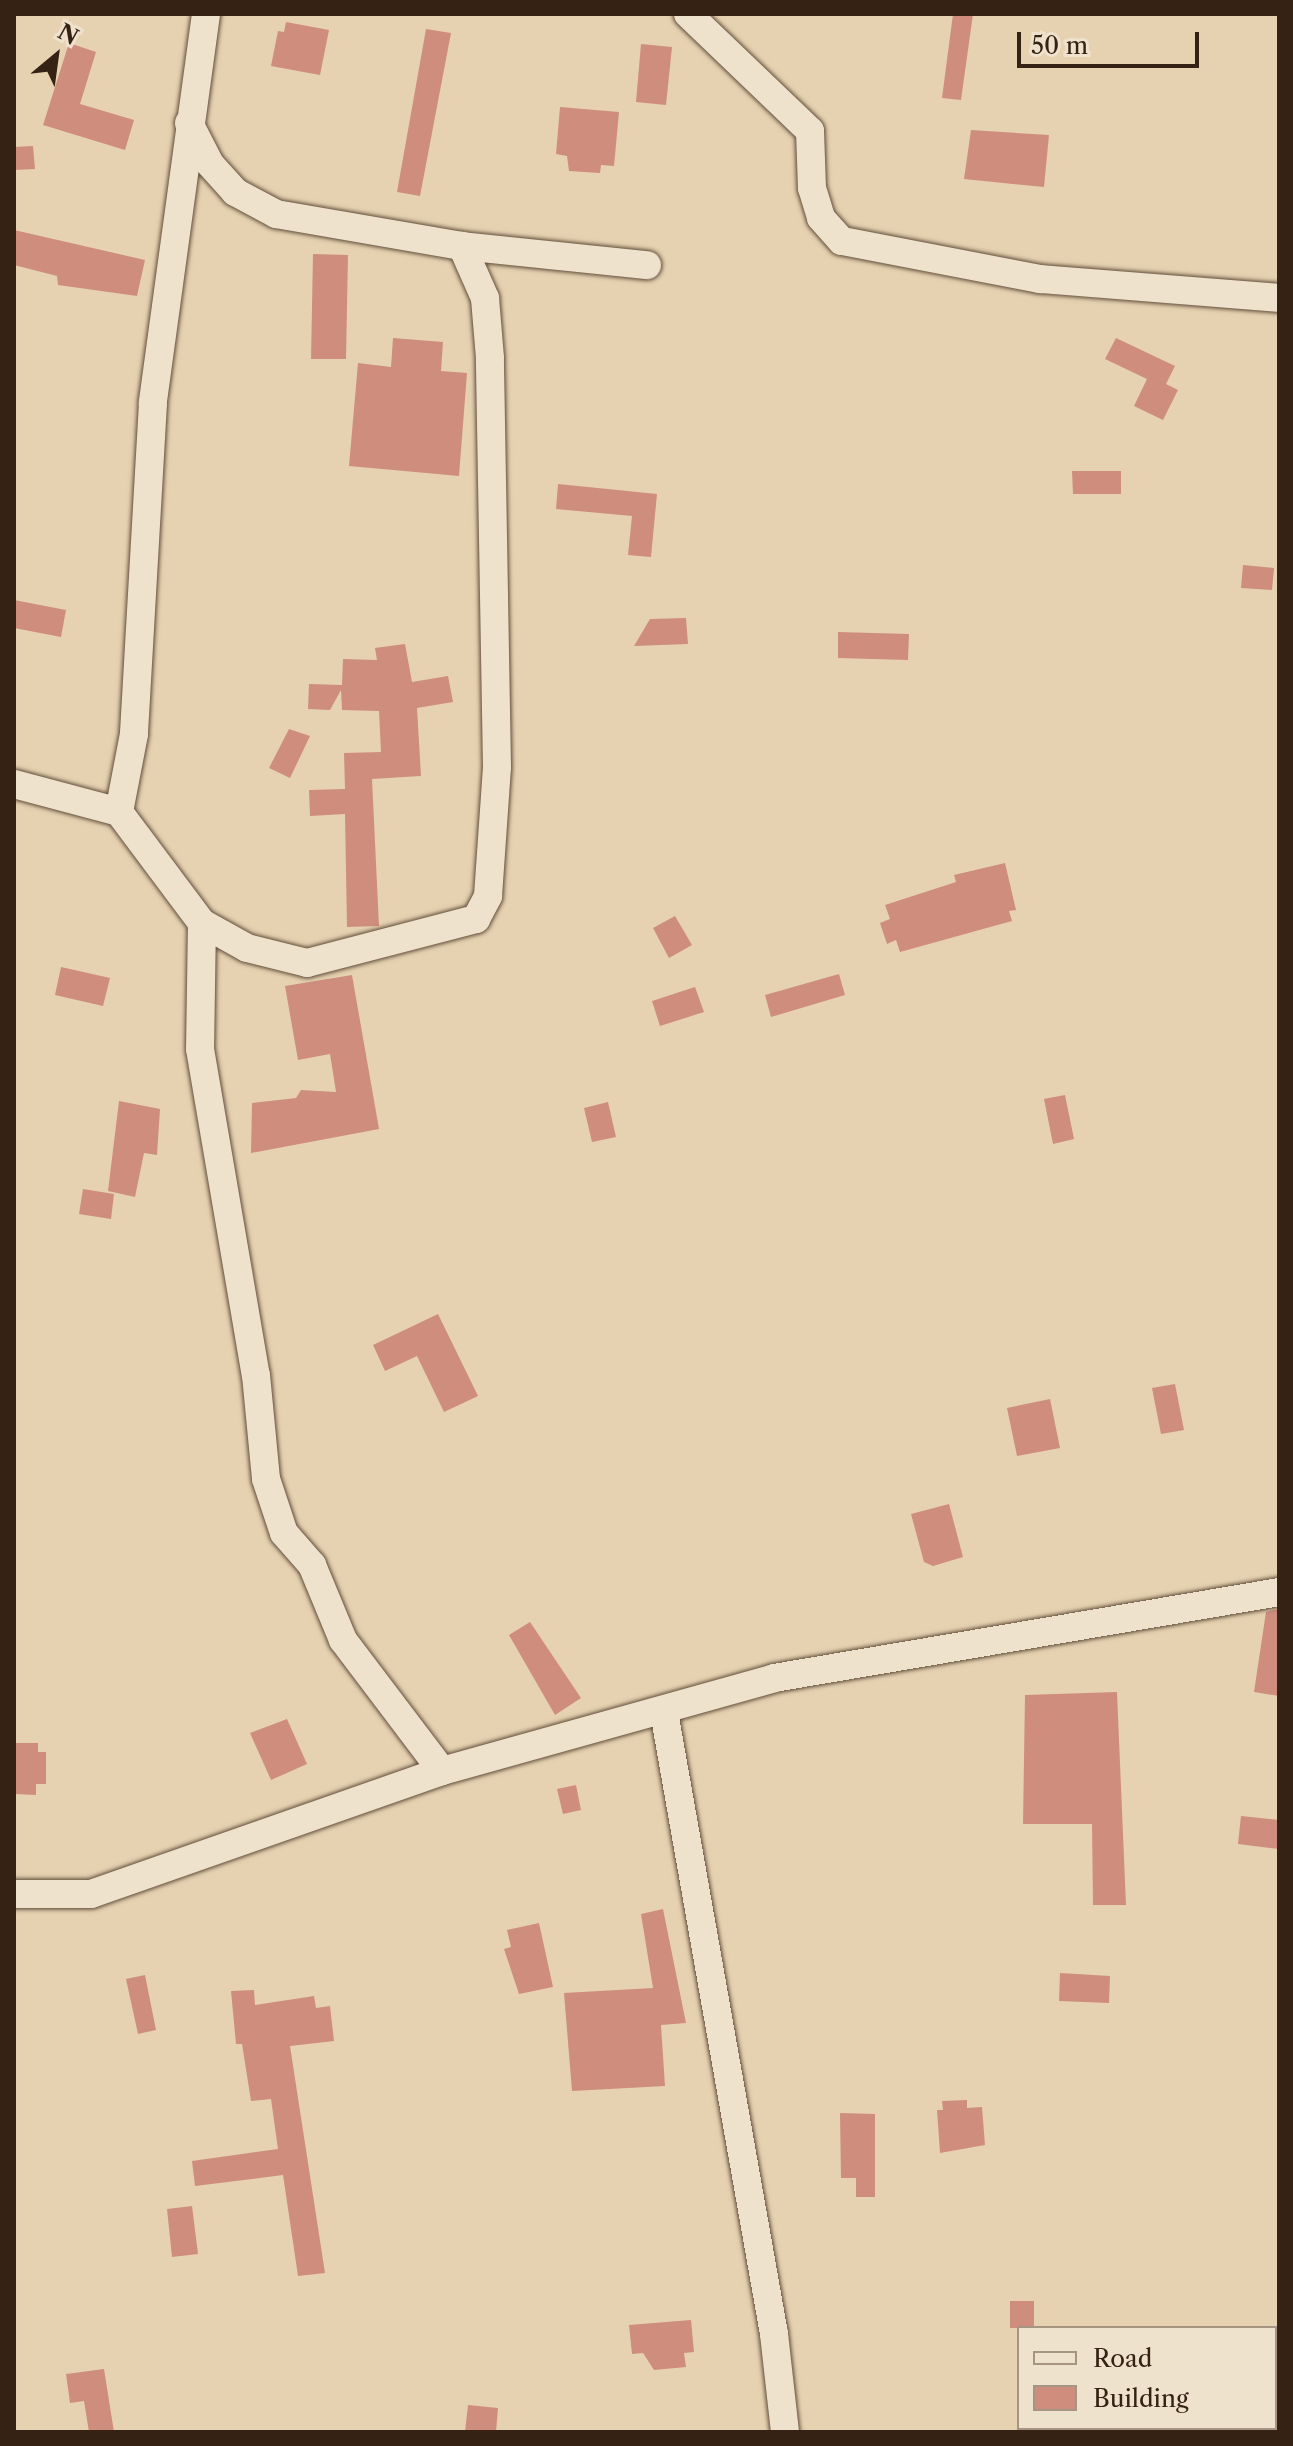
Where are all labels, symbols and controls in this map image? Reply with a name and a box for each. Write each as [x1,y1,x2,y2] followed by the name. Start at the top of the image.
[16,16,96,96] north arrow
[1021,16,1203,66] scale bar
[53,18,83,51] text: N
[1031,31,1088,60] text: 50 m
[1017,2326,1277,2430] legend
[1093,2344,1152,2373] text: Road
[1093,2384,1189,2413] text: Building

